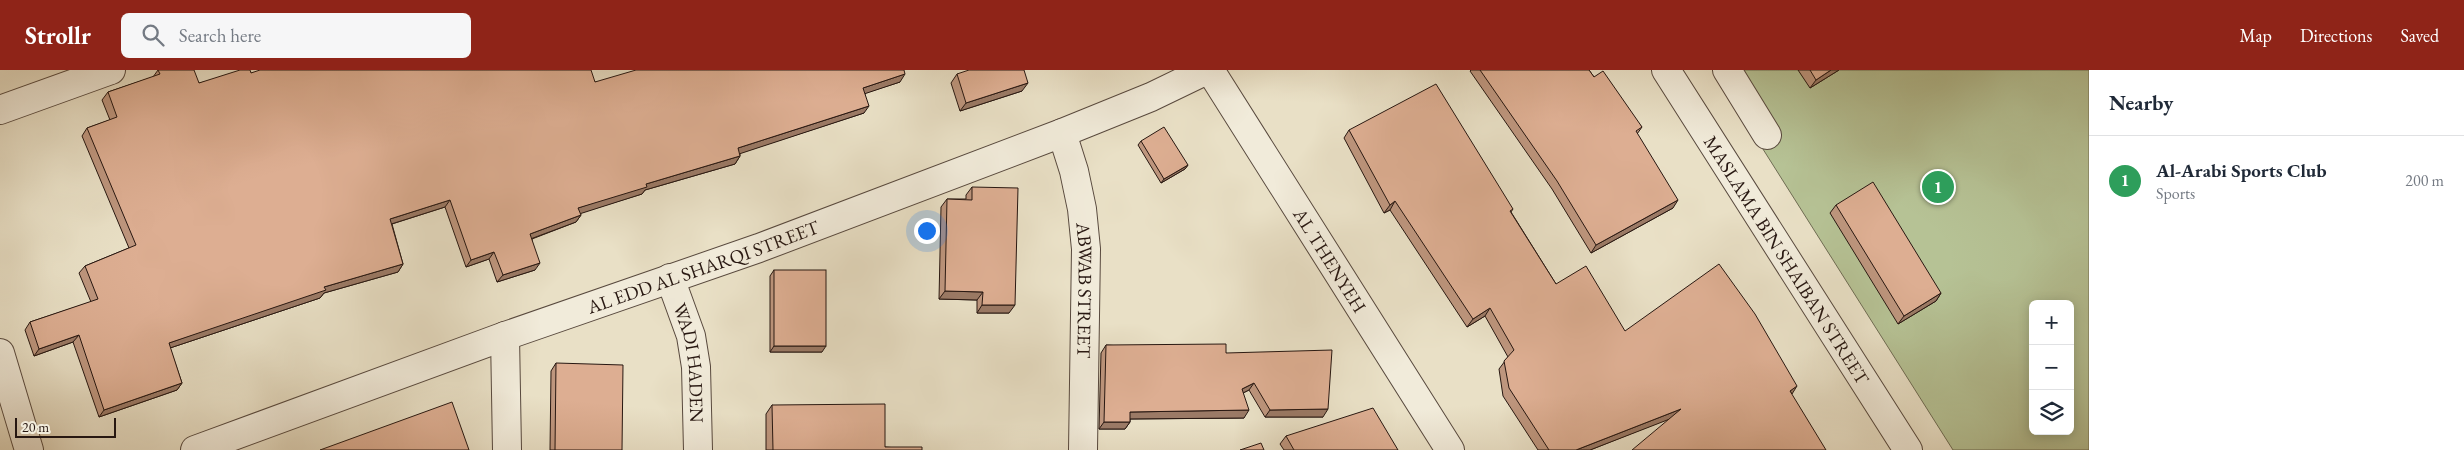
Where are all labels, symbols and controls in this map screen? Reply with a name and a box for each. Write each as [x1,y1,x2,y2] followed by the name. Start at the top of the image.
[121,13,471,58] search box
[25,20,91,51] text: Strollr
[139,21,167,49] icon: search
[179,23,261,48] text: Search here
[2240,24,2272,47] text: Map
[2300,24,2372,47] text: Directions
[2400,24,2439,47] text: Saved
[2109,89,2173,116] text: Nearby
[1698,131,1876,389] street label: MASLAMA BIN SHAIBAN STREET
[2156,158,2327,183] text: Al-Arabi Sports Club
[1922,168,1954,206] pin: 1
[2121,170,2129,191] text: 1
[2405,170,2444,191] text: 200 m
[2156,183,2195,204] text: Sports
[1287,202,1373,317] street label: AL THENYEH
[583,214,823,319] street label: AL EDD AL SHARQI STREET
[914,218,940,244] your location
[1071,220,1099,359] street label: ABWAB STREET
[668,299,710,423] street label: WADI HADEN
[2029,300,2074,435] map controls
[2029,300,2074,345] button: +
[2029,345,2074,390] button: −
[2029,390,2074,435] button: layers
[15,415,116,438] scale bar
[22,418,49,436] text: 20 m

